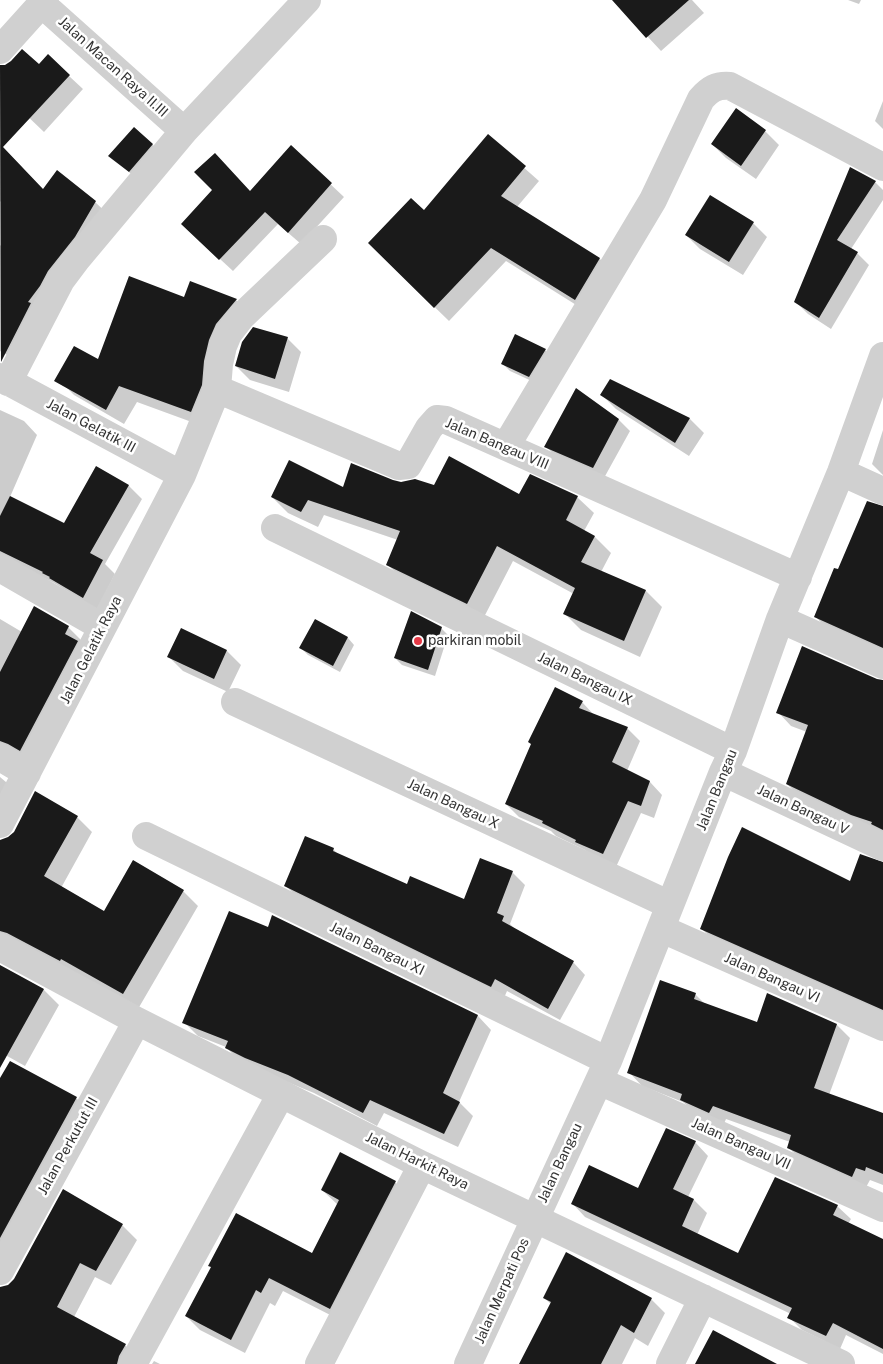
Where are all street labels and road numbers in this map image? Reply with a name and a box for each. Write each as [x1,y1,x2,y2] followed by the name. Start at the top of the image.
[55,13,171,121] street label: Jalan Macan Raya II.III
[44,395,138,457] street label: Jalan Gelatik III
[443,415,551,473] street label: Jalan Bangau VIII
[57,593,125,707] street label: Jalan Gelatik Raya
[535,649,635,709] street label: Jalan Bangau IX
[693,747,741,833] street label: Jalan Bangau
[405,775,501,833] street label: Jalan Bangau X
[755,781,851,839] street label: Jalan Bangau V
[327,919,427,979] street label: Jalan Bangau XI
[722,949,822,1007] street label: Jalan Bangau VI
[34,1094,102,1198] street label: Jalan Perkutut III
[689,1115,793,1173] street label: Jalan Bangau VII
[534,1120,586,1206] street label: Jalan Bangau
[363,1129,471,1193] street label: Jalan Harkit Raya
[471,1236,533,1346] street label: Jalan Merpati Pos

